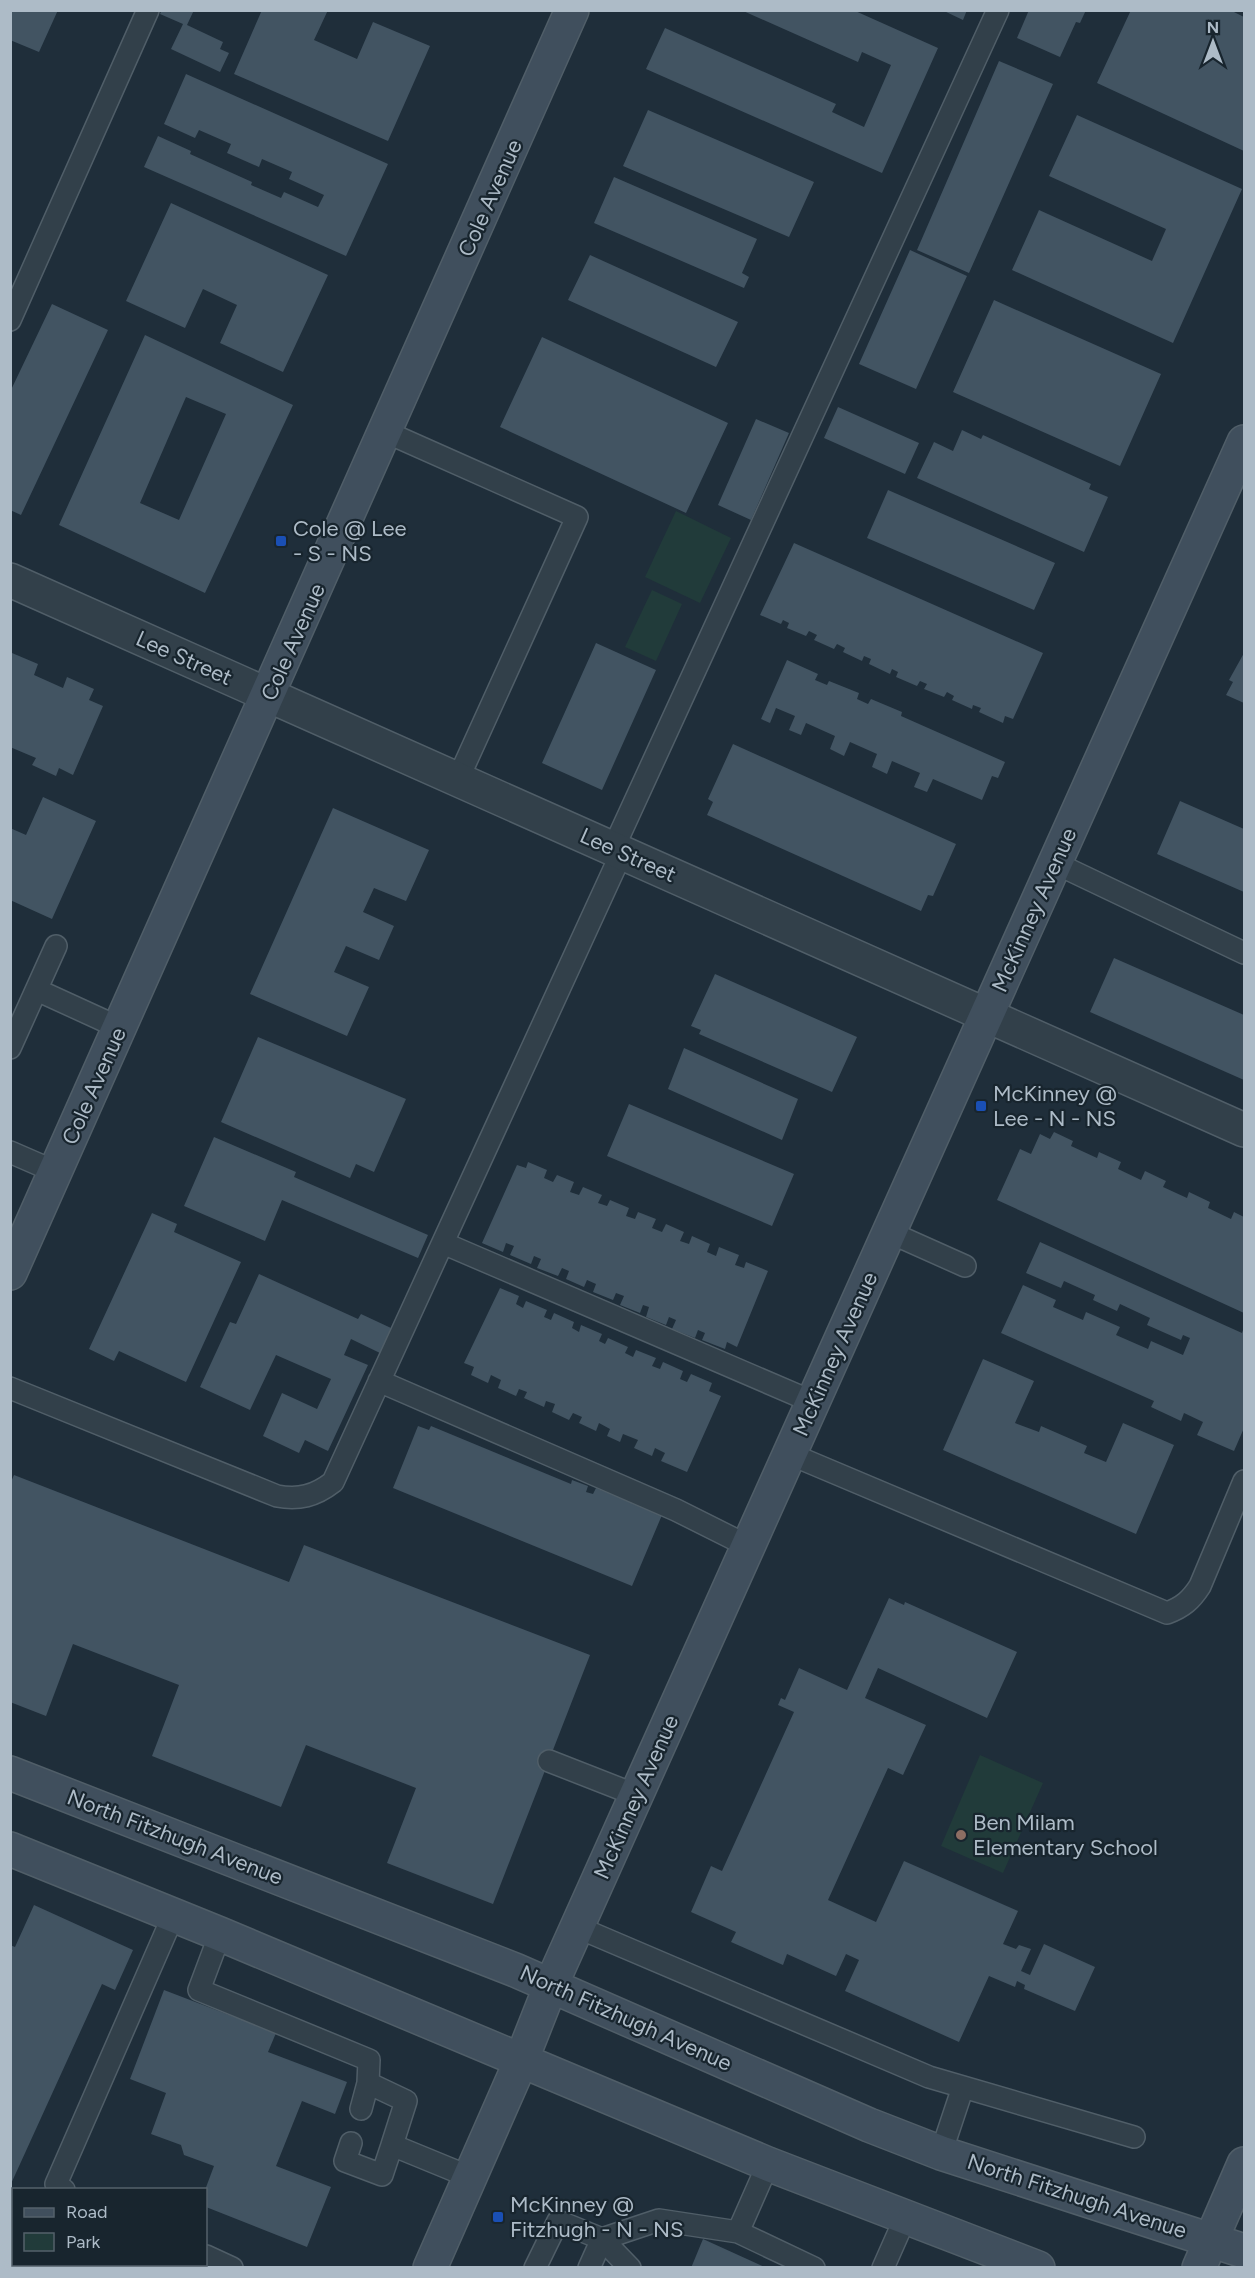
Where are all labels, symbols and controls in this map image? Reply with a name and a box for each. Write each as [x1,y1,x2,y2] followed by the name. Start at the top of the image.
[1183,12,1243,72] north arrow
[1207,18,1219,37] text: N
[452,135,528,261] street label: Cole Avenue
[293,515,407,567] place label: Cole @ Lee - S - NS
[274,534,288,548] marker: Cole @ Lee - S - NS
[255,579,331,705] street label: Cole Avenue
[132,625,236,691] street label: Lee Street
[576,822,680,888] street label: Lee Street
[986,824,1082,996] street label: McKinney Avenue
[56,1023,132,1149] street label: Cole Avenue
[993,1080,1117,1132] place label: McKinney @ Lee - N - NS
[974,1099,988,1113] marker: McKinney @ Lee - N - NS
[787,1268,883,1440] street label: McKinney Avenue
[588,1711,684,1883] street label: McKinney Avenue
[63,1783,287,1891] street label: North Fitzhugh Avenue
[973,1809,1158,1861] place label: Ben Milam Elementary School
[954,1828,968,1842] marker: Ben Milam Elementary School
[516,1959,736,2077] street label: North Fitzhugh Avenue
[964,2148,1190,2244] street label: North Fitzhugh Avenue
[12,2188,207,2266] legend
[510,2191,684,2243] place label: McKinney @ Fitzhugh - N - NS
[66,2201,107,2223] text: Road
[491,2210,505,2224] marker: McKinney @ Fitzhugh - N - NS
[66,2231,101,2253] text: Park

